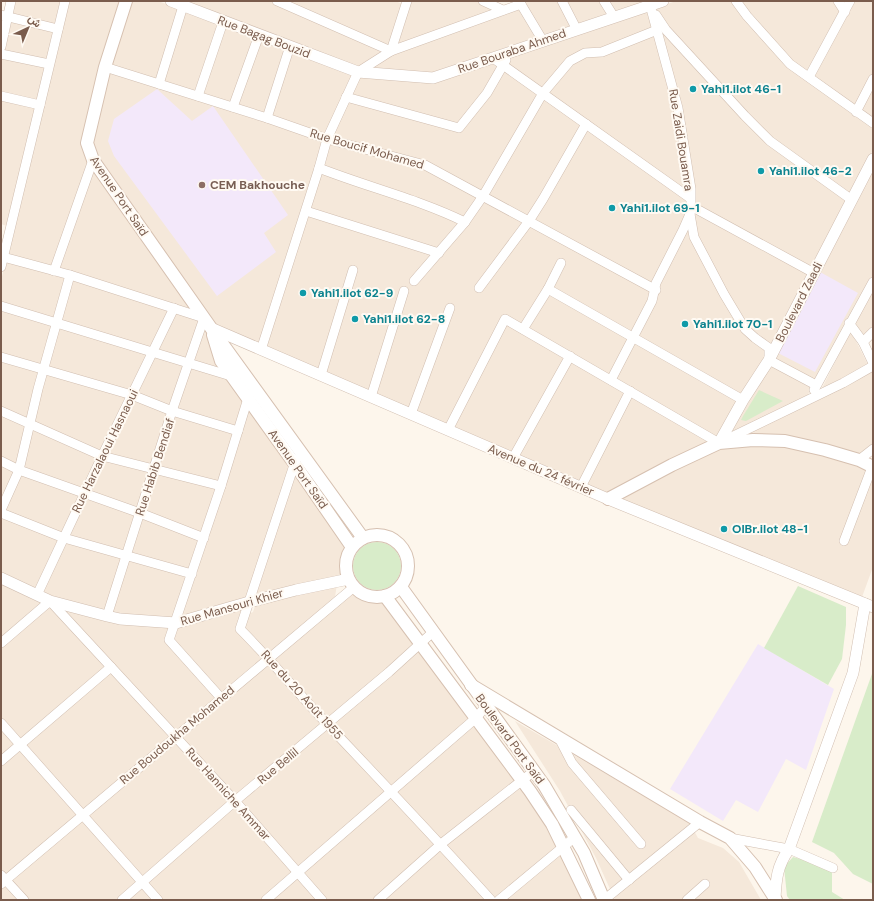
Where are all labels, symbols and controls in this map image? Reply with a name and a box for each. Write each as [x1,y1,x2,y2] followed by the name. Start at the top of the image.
[8,8,48,48] north arrow
[25,11,45,30] text: ش
[215,12,313,62] street label: Rue Bagag Bouzid
[456,25,568,77] street label: Rue Bouraba Ahmed
[701,81,781,97] place label: Yahi1.ilot 46-1
[688,84,698,94] marker: Yahi1.ilot 46-1
[665,88,697,192] street label: Rue Zaidi Bouamra
[308,125,426,173] street label: Rue Boucif Mohamed
[86,153,152,239] street label: Avenue Port Saïd
[769,163,852,179] place label: Yahi1.ilot 46-2
[756,166,766,176] marker: Yahi1.ilot 46-2
[210,177,305,193] place label: CEM Bakhouche
[197,180,207,190] marker: CEM Bakhouche
[620,200,700,216] place label: Yahi1.ilot 69-1
[607,203,617,213] marker: Yahi1.ilot 69-1
[772,259,826,345] street label: Boulevard Zaadi
[311,285,394,301] place label: Yahi1.ilot 62-9
[298,288,308,298] marker: Yahi1.ilot 62-9
[363,311,445,327] place label: Yahi1.ilot 62-8
[350,314,360,324] marker: Yahi1.ilot 62-8
[693,316,772,332] place label: Yahi1.ilot 70-1
[680,319,690,329] marker: Yahi1.ilot 70-1
[68,387,142,515] street label: Rue Harzalaoui Hasnaoui
[132,416,178,518] street label: Rue Habib Bendiaf
[265,426,331,512] street label: Avenue Port Saïd
[485,440,597,500] street label: Avenue du 24 février
[732,521,808,537] place label: OlBr.ilot 48-1
[719,524,729,534] marker: OlBr.ilot 48-1
[179,585,286,629] street label: Rue Mansouri Khier
[257,647,347,743] street label: Rue du 20 Août 1955
[116,682,238,788] street label: Rue Boudoukha Mohamed
[472,691,548,787] street label: Boulevard Port Saïd
[182,744,274,844] street label: Rue Hanniche Ammar
[254,744,302,788] street label: Rue Bellil

